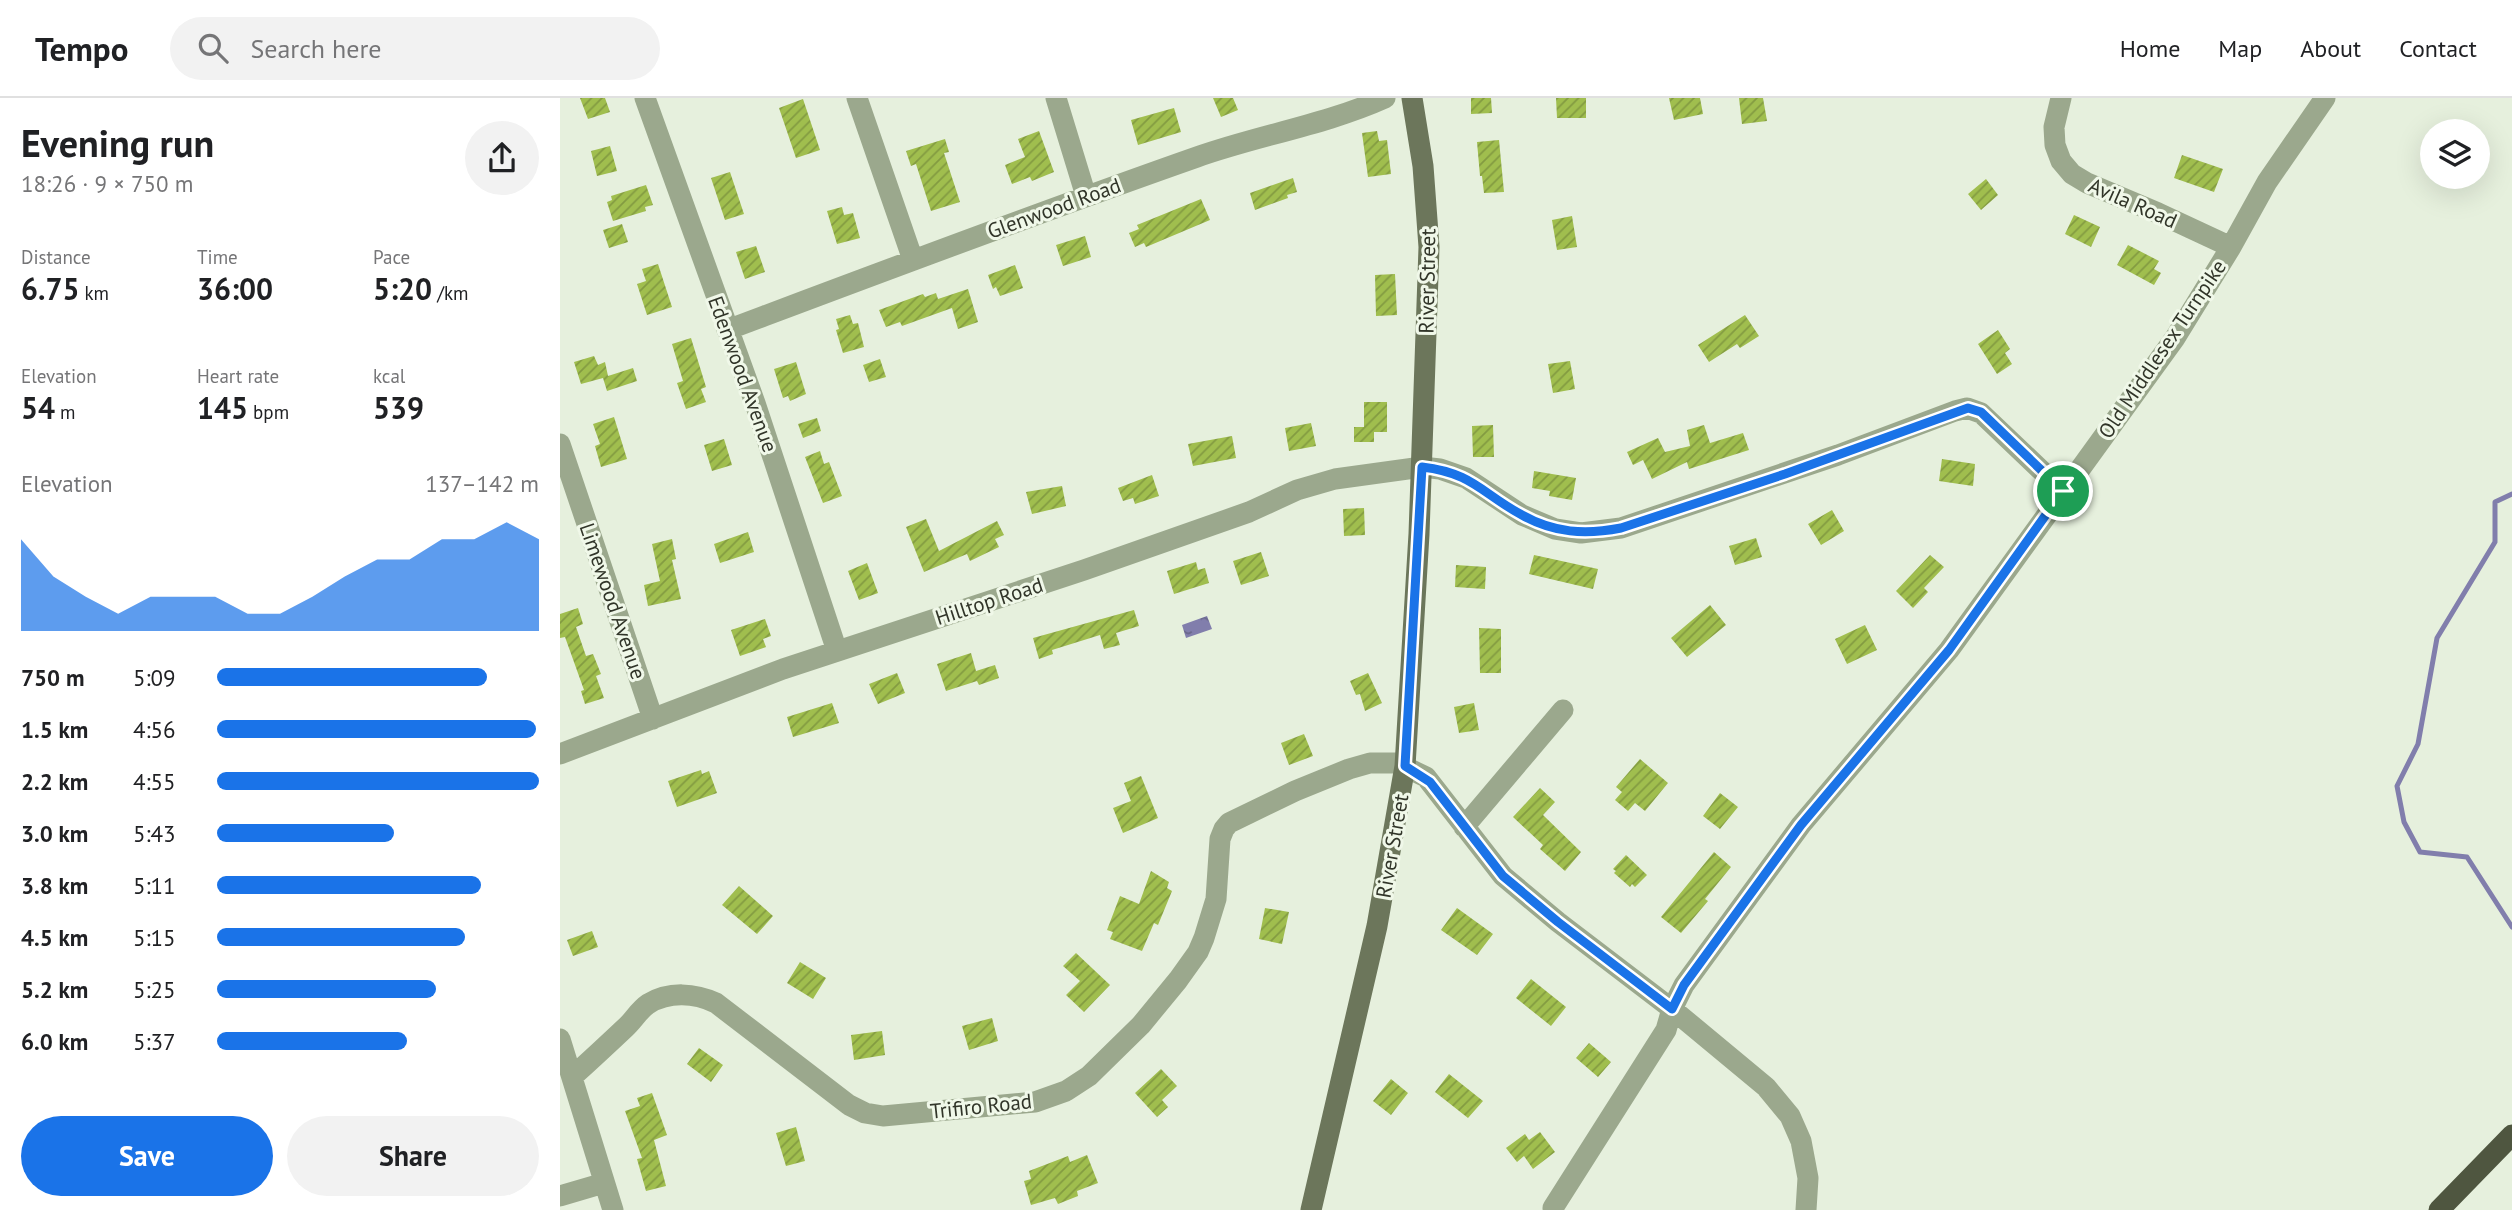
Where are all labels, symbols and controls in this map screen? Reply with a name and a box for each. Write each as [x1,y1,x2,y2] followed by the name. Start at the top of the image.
[170,17,660,80] search box
[35,27,128,70] text: Tempo
[194,29,232,67] icon: search
[250,32,382,65] text: Search here
[2120,33,2180,64] text: Home
[2218,33,2262,64] text: Map
[2300,33,2361,64] text: About
[2399,33,2477,64] text: Contact
[21,118,214,167] text: Evening run
[2420,119,2490,189] map controls
[2420,119,2490,189] button: layers
[465,121,539,195] button: share
[21,169,193,198] text: 18:26 · 9 × 750 m
[984,171,1124,245] street label: Glenwood Road
[2085,172,2181,234] street label: Avila Road
[1413,228,1441,334] street label: River Street
[21,245,91,269] text: Distance
[197,245,238,269] text: Time
[373,245,410,269] text: Pace
[2092,254,2232,444] street label: Old Middlesex Turnpike
[21,269,79,308] text: 6.75
[197,269,273,308] text: 36:00
[373,269,432,308] text: 5:20
[79,281,109,305] text: km
[432,281,468,305] text: /km
[702,292,784,456] street label: Edenwood Avenue
[21,364,97,388] text: Elevation
[197,364,279,388] text: Heart rate
[373,364,405,388] text: kcal
[21,388,55,427] text: 54
[197,388,248,427] text: 145
[373,388,424,427] text: 539
[55,400,76,424] text: m
[248,400,289,424] text: bpm
[2033,461,2093,521] pin
[21,469,113,498] text: Elevation
[425,469,539,498] text: 137–142 m
[2044,472,2082,510] icon: arrive
[574,519,652,683] street label: Limewood Avenue
[932,571,1046,631] street label: Hilltop Road
[21,663,84,692] text: 750 m
[133,663,176,692] text: 5:09
[21,715,88,744] text: 1.5 km
[133,715,176,744] text: 4:56
[21,767,88,796] text: 2.2 km
[133,767,176,796] text: 4:55
[1370,792,1414,900] street label: River Street
[21,819,88,848] text: 3.0 km
[133,819,176,848] text: 5:43
[21,871,88,900] text: 3.8 km
[133,871,176,900] text: 5:11
[21,923,88,952] text: 4.5 km
[133,923,176,952] text: 5:15
[21,975,88,1004] text: 5.2 km
[133,975,176,1004] text: 5:25
[21,1027,88,1056] text: 6.0 km
[133,1027,176,1056] text: 5:37
[929,1087,1033,1125] street label: Trifiro Road
[21,1116,273,1196] button: Save
[287,1116,539,1196] button: Share

